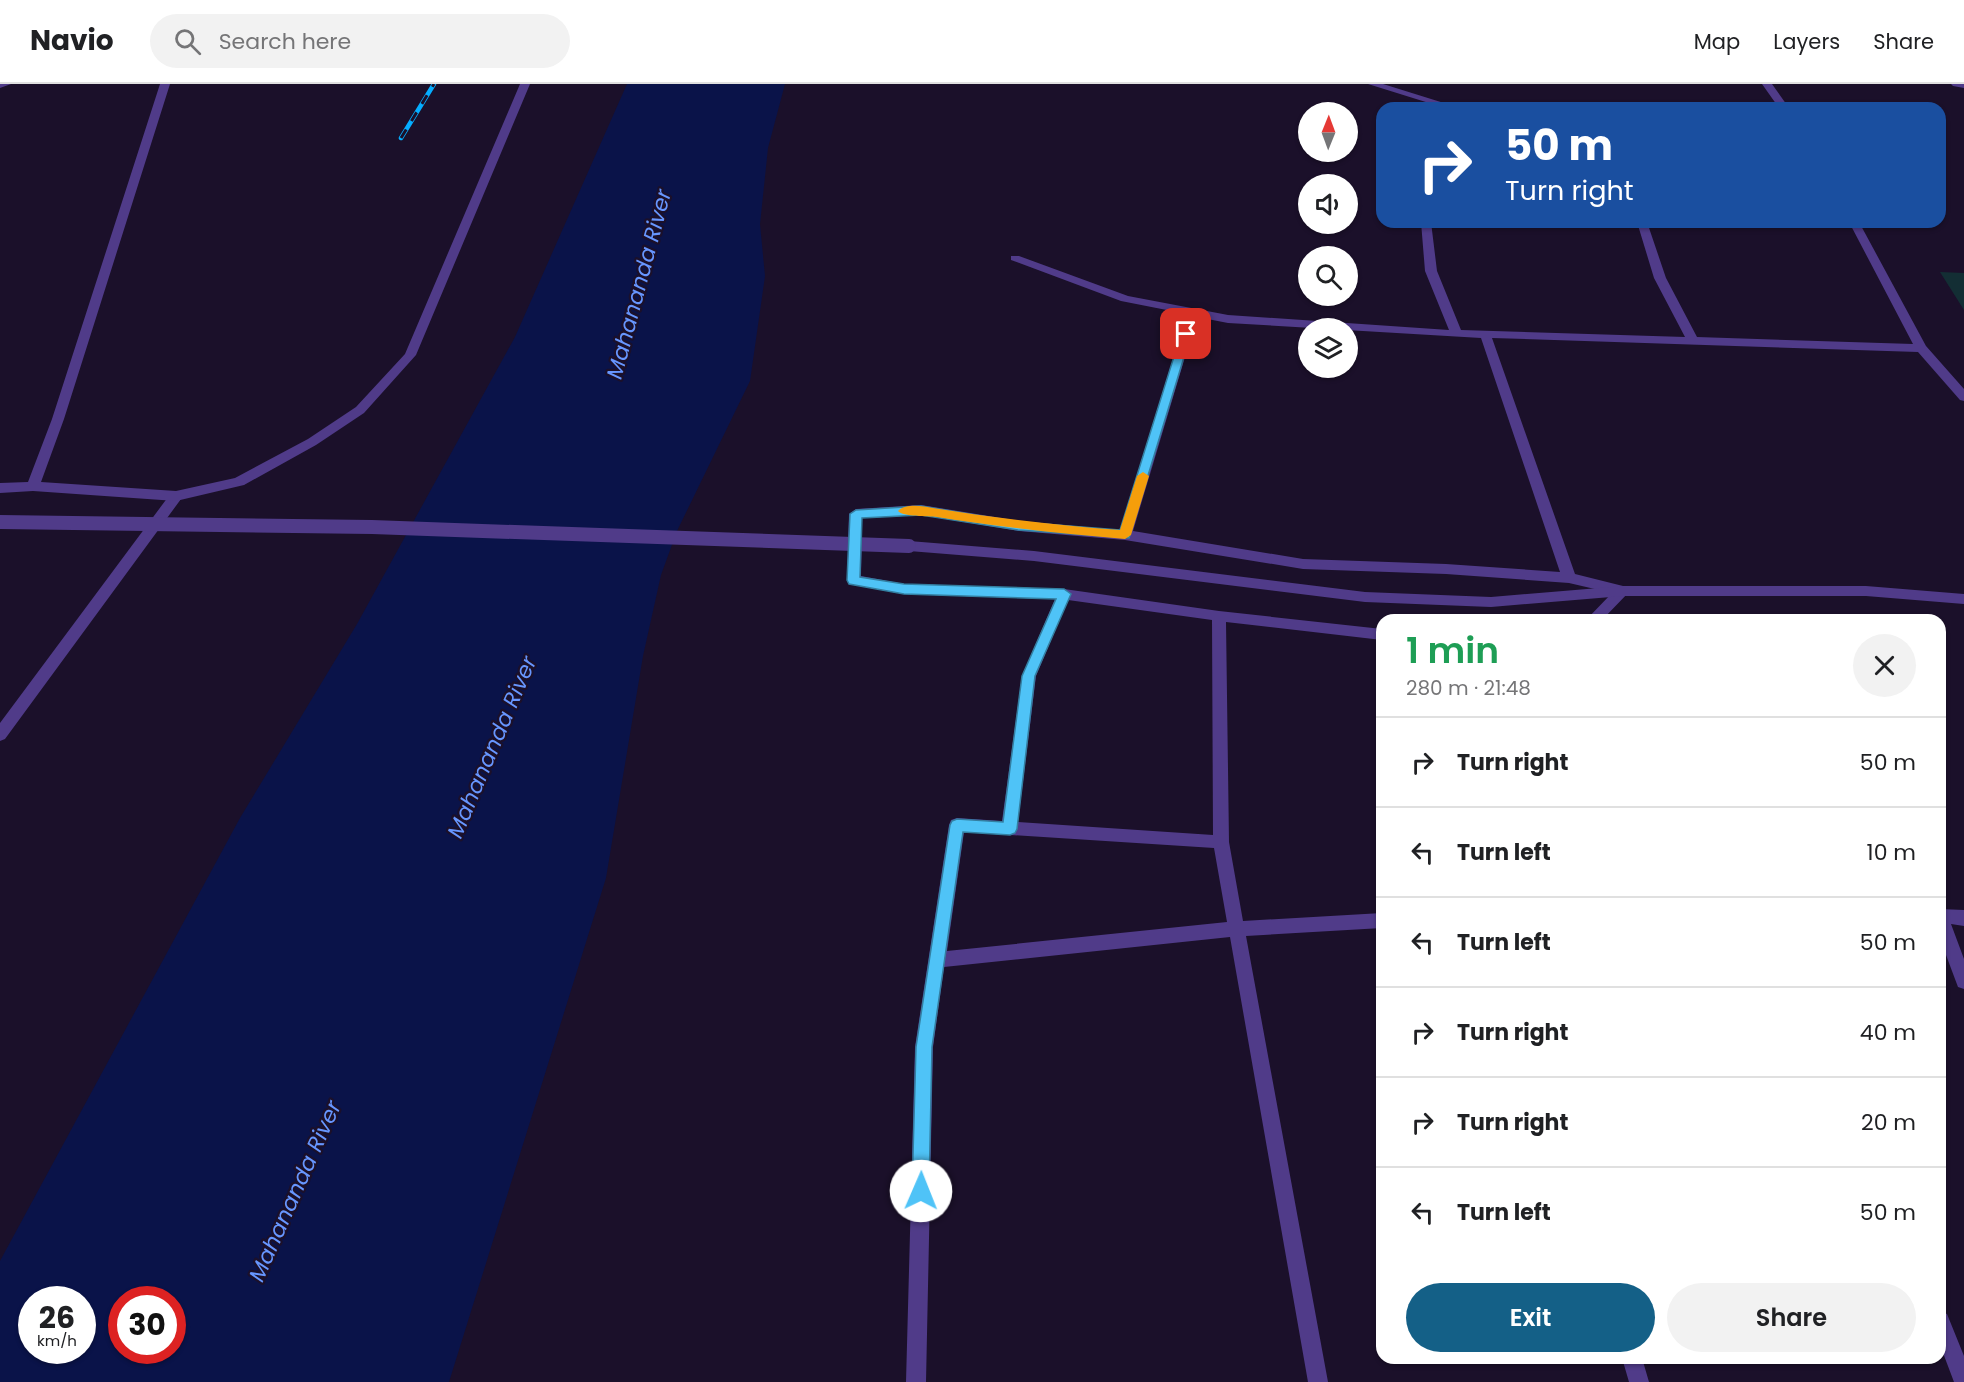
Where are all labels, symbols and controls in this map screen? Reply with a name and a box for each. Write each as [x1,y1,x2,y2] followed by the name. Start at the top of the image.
[150,14,570,68] search box
[30,21,114,60] text: Navio
[171,25,204,58] icon: search
[219,26,351,57] text: Search here
[1694,27,1740,56] text: Map
[1773,27,1840,56] text: Layers
[1873,27,1934,56] text: Share
[1298,102,1358,162] north arrow
[1298,102,1358,378] map controls
[1505,116,1613,175] text: 50 m
[1406,126,1484,204] icon: right
[1505,172,1634,209] text: Turn right
[1298,174,1358,234] button: sound
[599,185,679,382] water label: Mahananda River
[1298,246,1358,306] button: search
[1160,308,1211,359] pin
[1169,317,1202,350] icon: arrive
[1298,318,1358,378] button: layers
[1406,625,1499,676] text: 1 min
[1853,634,1916,697] button: close
[440,650,545,843] water label: Mahananda River
[1406,674,1531,702] text: 280 m · 21:48
[1406,746,1439,779] icon: right
[1457,747,1568,778] text: Turn right
[1860,747,1916,778] text: 50 m
[1406,836,1439,869] icon: left
[1457,837,1551,868] text: Turn left
[1867,837,1916,868] text: 10 m
[1406,926,1439,959] icon: left
[1457,927,1551,958] text: Turn left
[1860,927,1916,958] text: 50 m
[1406,1016,1439,1049] icon: right
[1457,1017,1568,1048] text: Turn right
[1860,1017,1916,1048] text: 40 m
[241,1095,349,1286] water label: Mahananda River
[1406,1106,1439,1139] icon: right
[1457,1107,1568,1138] text: Turn right
[1861,1107,1916,1138] text: 20 m
[889,1159,953,1223] position arrow
[1406,1196,1439,1229] icon: left
[1457,1197,1551,1228] text: Turn left
[1860,1197,1916,1228] text: 50 m
[1406,1283,1655,1352] button: Exit
[1667,1283,1916,1352] button: Share
[108,1286,186,1364] speed limit sign: 30
[39,1296,75,1339] text: 26
[37,1330,77,1351] text: km/h

